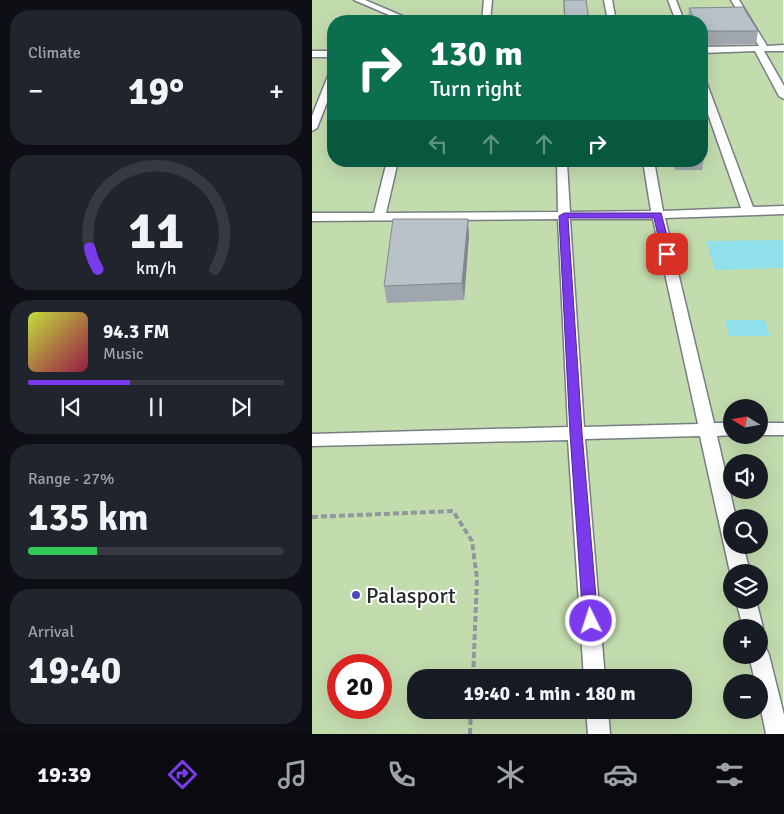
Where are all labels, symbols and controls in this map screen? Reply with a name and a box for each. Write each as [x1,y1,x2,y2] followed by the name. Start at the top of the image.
[430,32,523,75] text: 130 m
[347,35,412,100] icon: right
[28,43,81,63] text: Climate
[128,68,184,115] text: 19°
[28,74,43,108] text: −
[269,74,284,108] text: +
[430,75,522,102] text: Turn right
[424,130,452,158] icon: left
[477,130,505,158] icon: ahead
[530,130,558,158] icon: ahead
[583,130,611,158] icon: right
[128,199,184,263] text: 11
[646,233,688,275] pin
[653,240,681,268] icon: arrive
[136,257,176,279] text: km/h
[103,320,169,344] text: 94.3 FM
[103,344,144,364] text: Music
[57,393,85,421] icon: previous
[142,393,170,421] icon: pause
[227,393,255,421] icon: next
[723,399,768,444] north arrow
[723,399,768,719] map controls
[723,454,768,499] button: sound
[28,469,114,489] text: Range · 27%
[28,494,149,541] text: 135 km
[723,509,768,554] button: search
[723,564,768,609] button: layers
[366,582,456,609] place label: Palasport
[350,589,362,601] marker: Palasport
[564,594,616,646] position arrow
[723,619,768,664] button: +
[28,622,74,642] text: Arrival
[28,647,121,694] text: 19:40
[327,654,392,719] speed limit sign: 20
[723,674,768,719] button: −
[463,682,636,706] text: 19:40 · 1 min · 180 m
[165,757,200,792] icon: directions
[275,757,310,792] icon: music
[384,757,419,792] icon: phone
[493,757,528,792] icon: climate
[603,757,638,792] icon: car
[712,757,747,792] icon: filters
[37,761,91,788] text: 19:39

